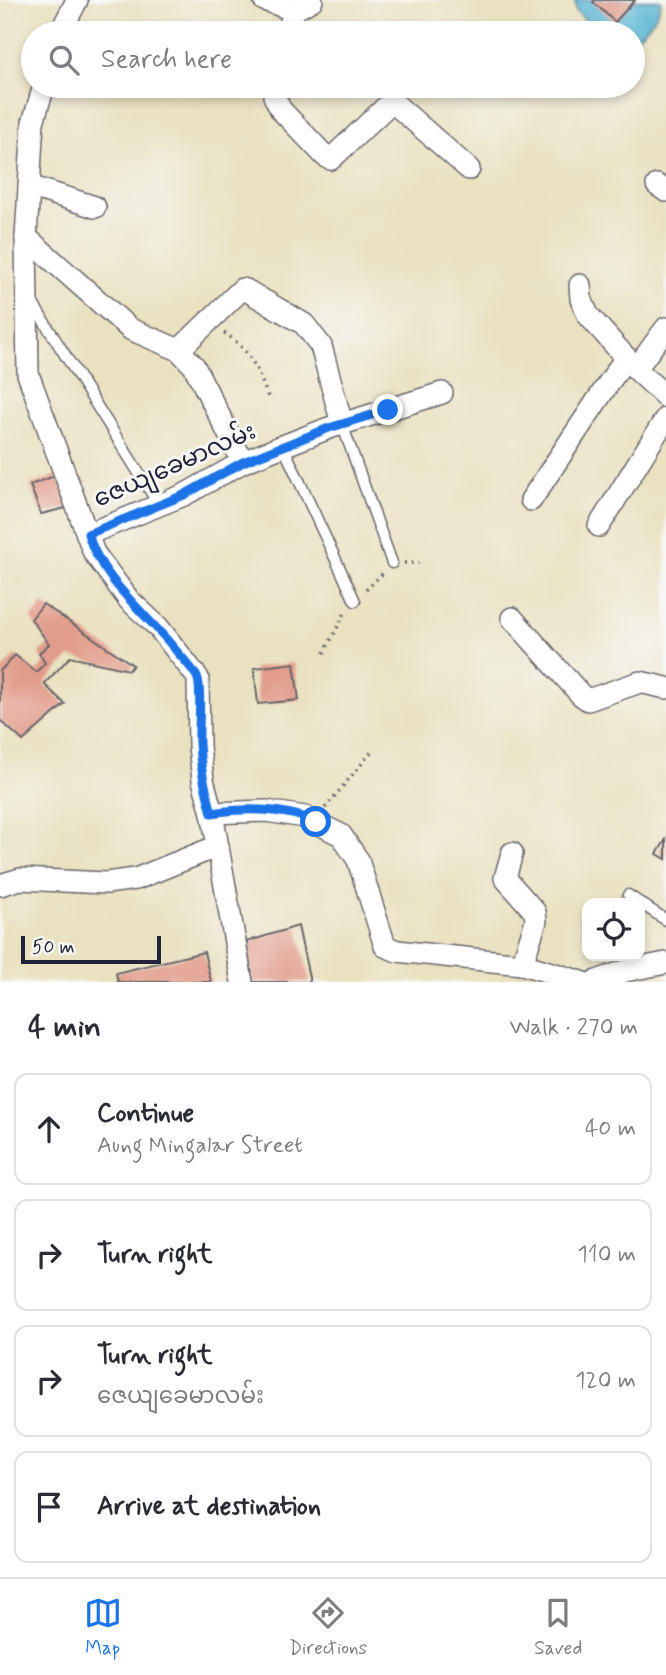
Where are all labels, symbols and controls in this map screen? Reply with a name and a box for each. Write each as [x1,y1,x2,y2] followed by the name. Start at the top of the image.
[21,21,645,98] search box
[45,41,83,79] icon: search
[101,43,232,77] text: Search here
[372,394,403,425] route end
[88,415,262,517] street label: ဇေယျခေမာလမ်း
[300,806,331,837] route start
[582,898,645,961] map controls
[582,898,645,961] button: locate
[21,933,161,965] scale bar
[32,935,75,960] text: 50 m
[28,1008,101,1047] text: 4 min
[509,1013,638,1043] text: Walk · 270 m
[97,1097,194,1131] text: Continue
[30,1110,68,1148] icon: ahead
[585,1114,636,1144] text: 40 m
[97,1131,303,1161] text: Aung Mingalar Street
[30,1236,68,1274] icon: right
[97,1238,213,1272] text: Turn right
[577,1240,636,1270] text: 110 m
[97,1339,213,1373] text: Turn right
[30,1362,68,1400] icon: right
[575,1366,636,1396] text: 120 m
[97,1382,264,1412] text: ဇေယျခေမာလမ်း
[30,1488,68,1526] icon: arrive
[97,1490,321,1524] text: Arrive at destination
[84,1594,122,1661] tab: Map
[289,1594,367,1661] tab: Directions
[534,1594,582,1661] tab: Saved

